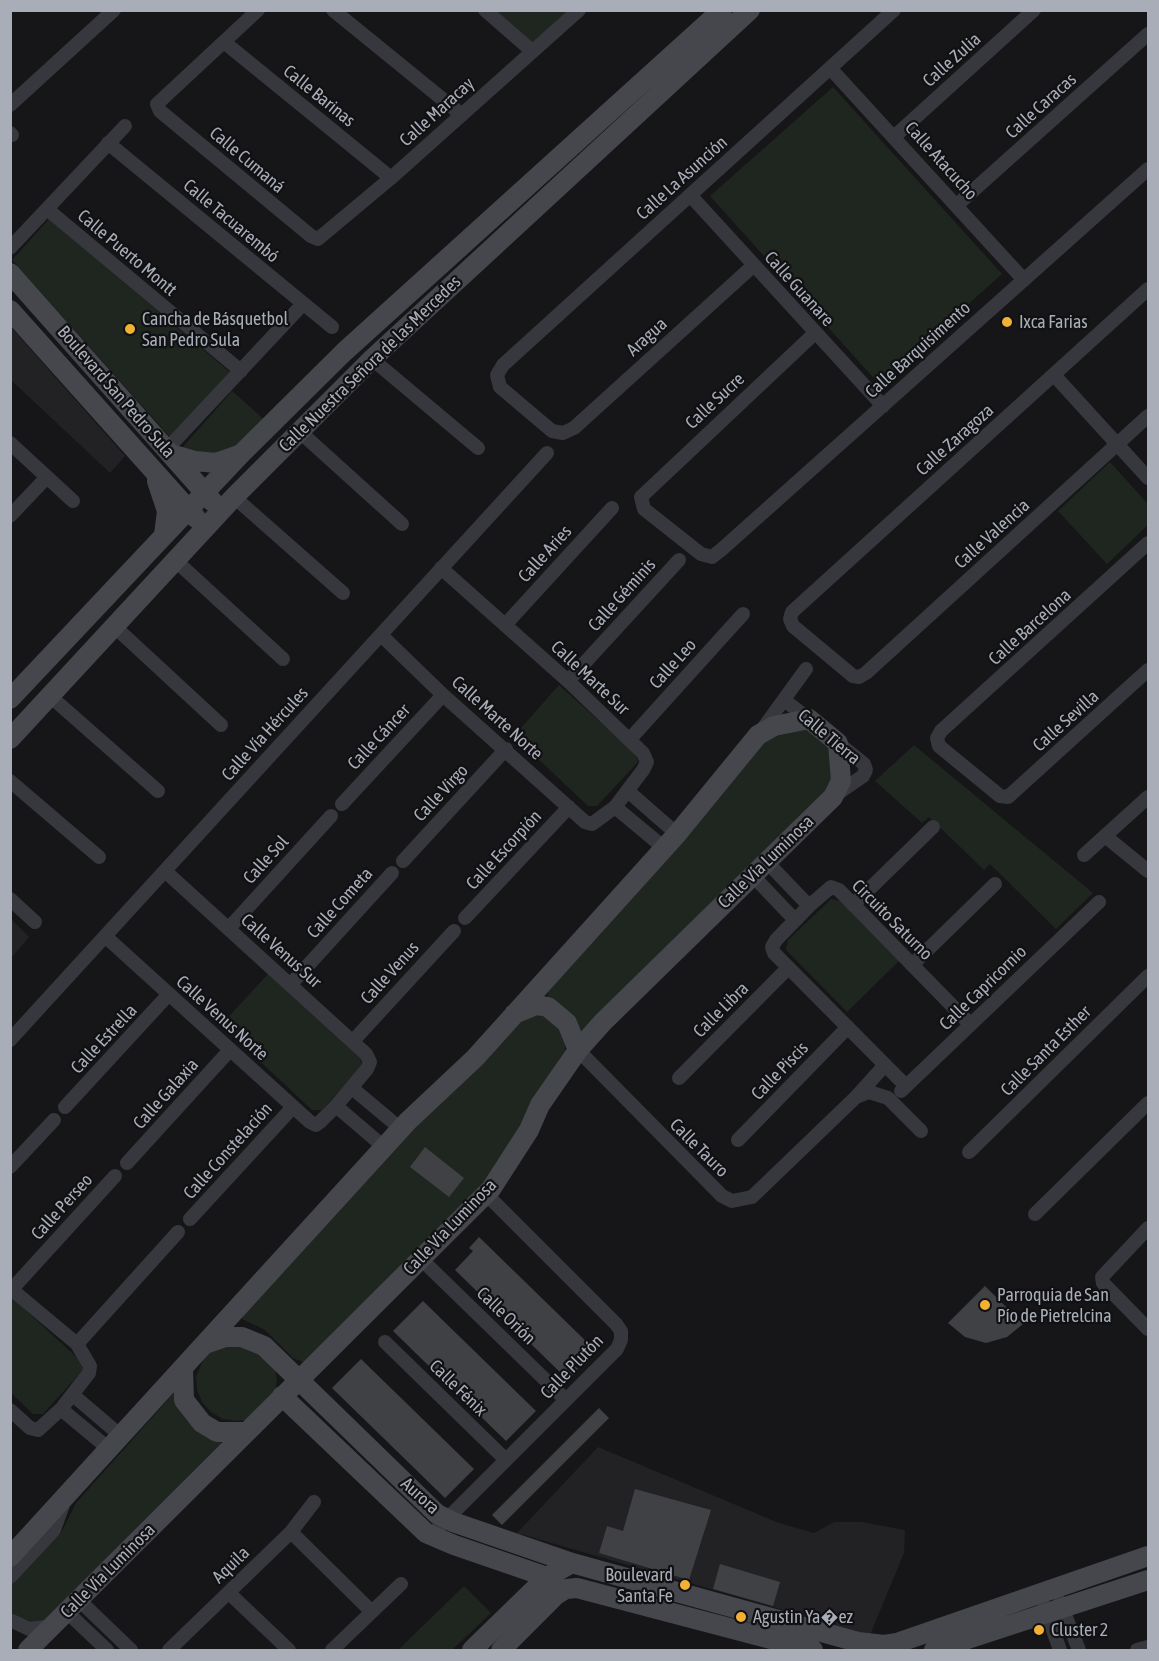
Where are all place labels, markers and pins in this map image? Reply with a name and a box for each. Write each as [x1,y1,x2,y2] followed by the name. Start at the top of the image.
[142,308,288,350] place label: Cancha de Básquetbol San Pedro Sula
[1019,311,1088,333] place label: Ixca Farias
[1000,315,1014,329] marker: Ixca Farias
[123,322,137,336] marker: Cancha de Básquetbol San Pedro Sula
[997,1284,1112,1326] place label: Parroquia de San Pío de Pietrelcina
[978,1298,992,1312] marker: Parroquia de San Pío de Pietrelcina
[605,1564,673,1606] place label: Boulevard Santa Fe
[678,1578,692,1592] marker: Boulevard Santa Fe
[753,1606,853,1628] place label: Agustin Ya�ez
[734,1610,748,1624] marker: Agustin Ya�ez
[1051,1619,1108,1641] place label: Cluster 2
[1032,1623,1046,1637] marker: Cluster 2

